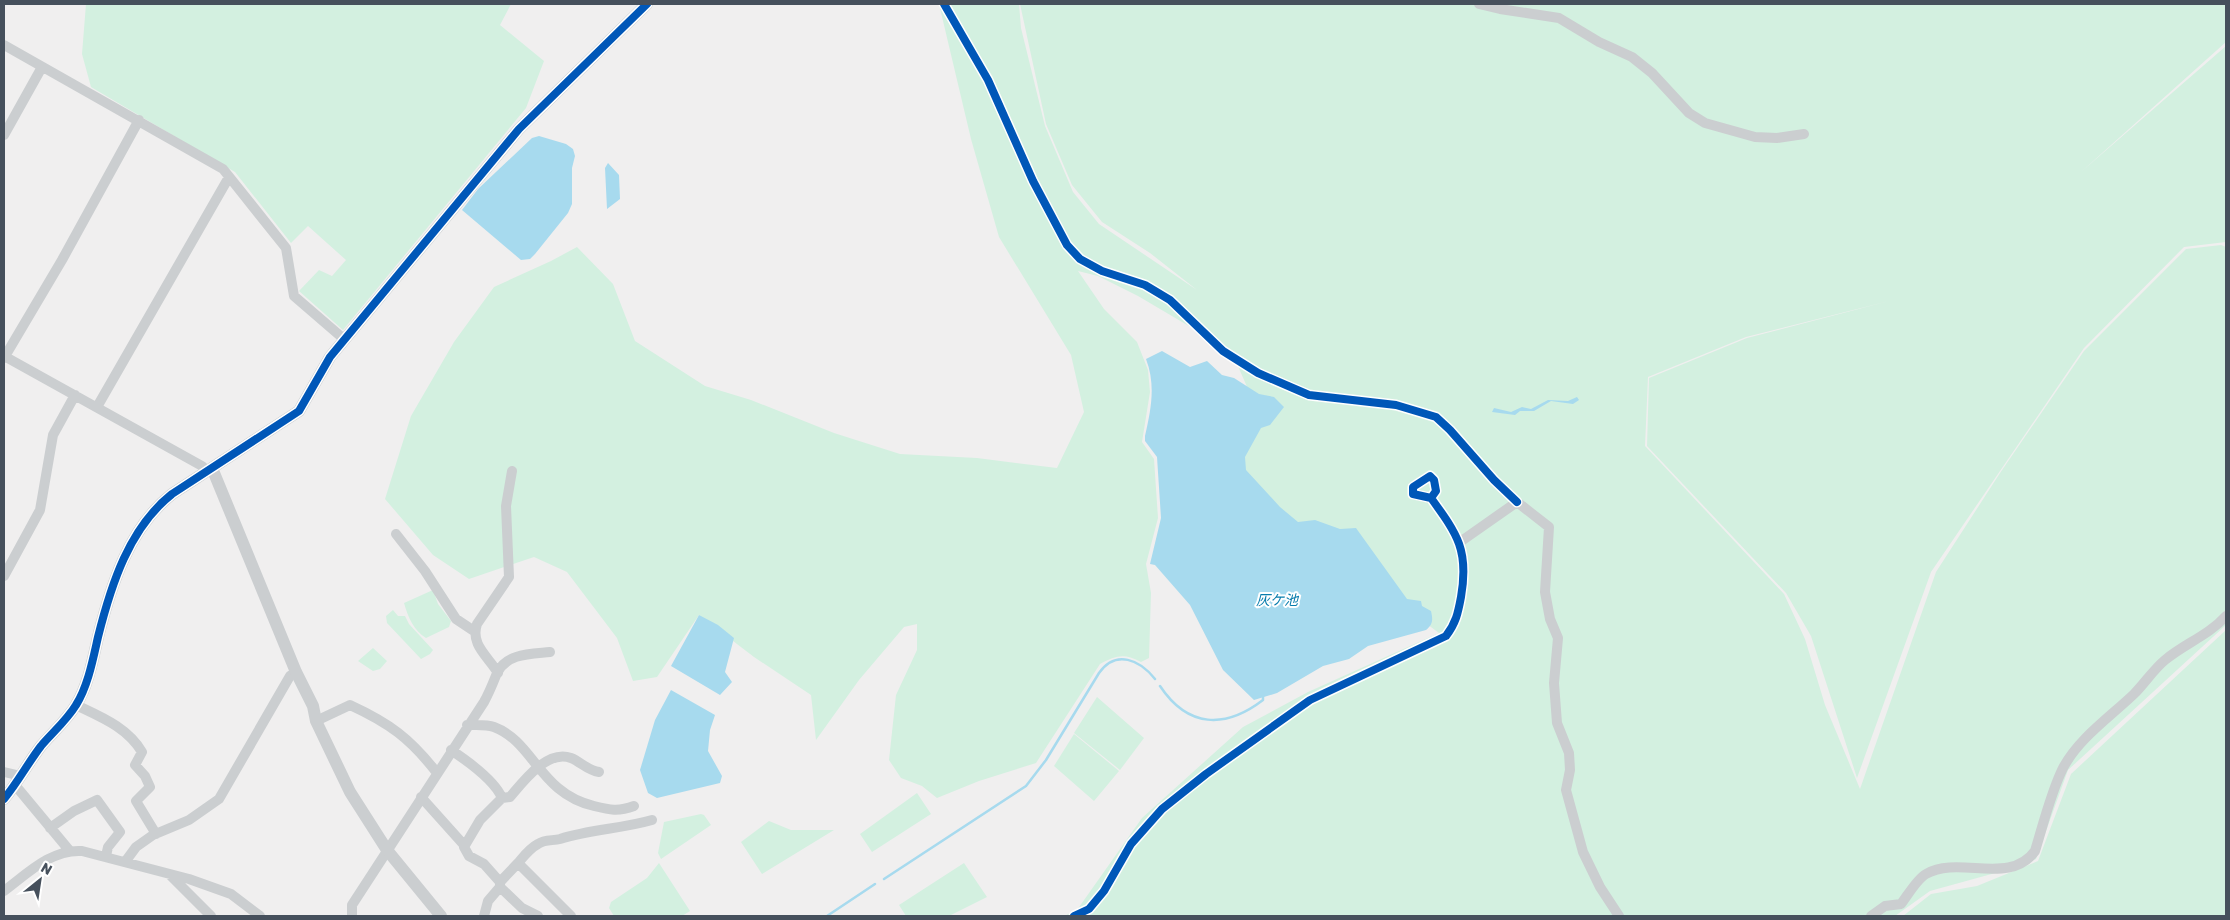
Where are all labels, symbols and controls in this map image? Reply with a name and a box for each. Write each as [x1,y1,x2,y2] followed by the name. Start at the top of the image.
[1256,592,1300,609] water label: 灰ケ池
[15,855,65,905] north arrow
[38,859,55,879] text: N

